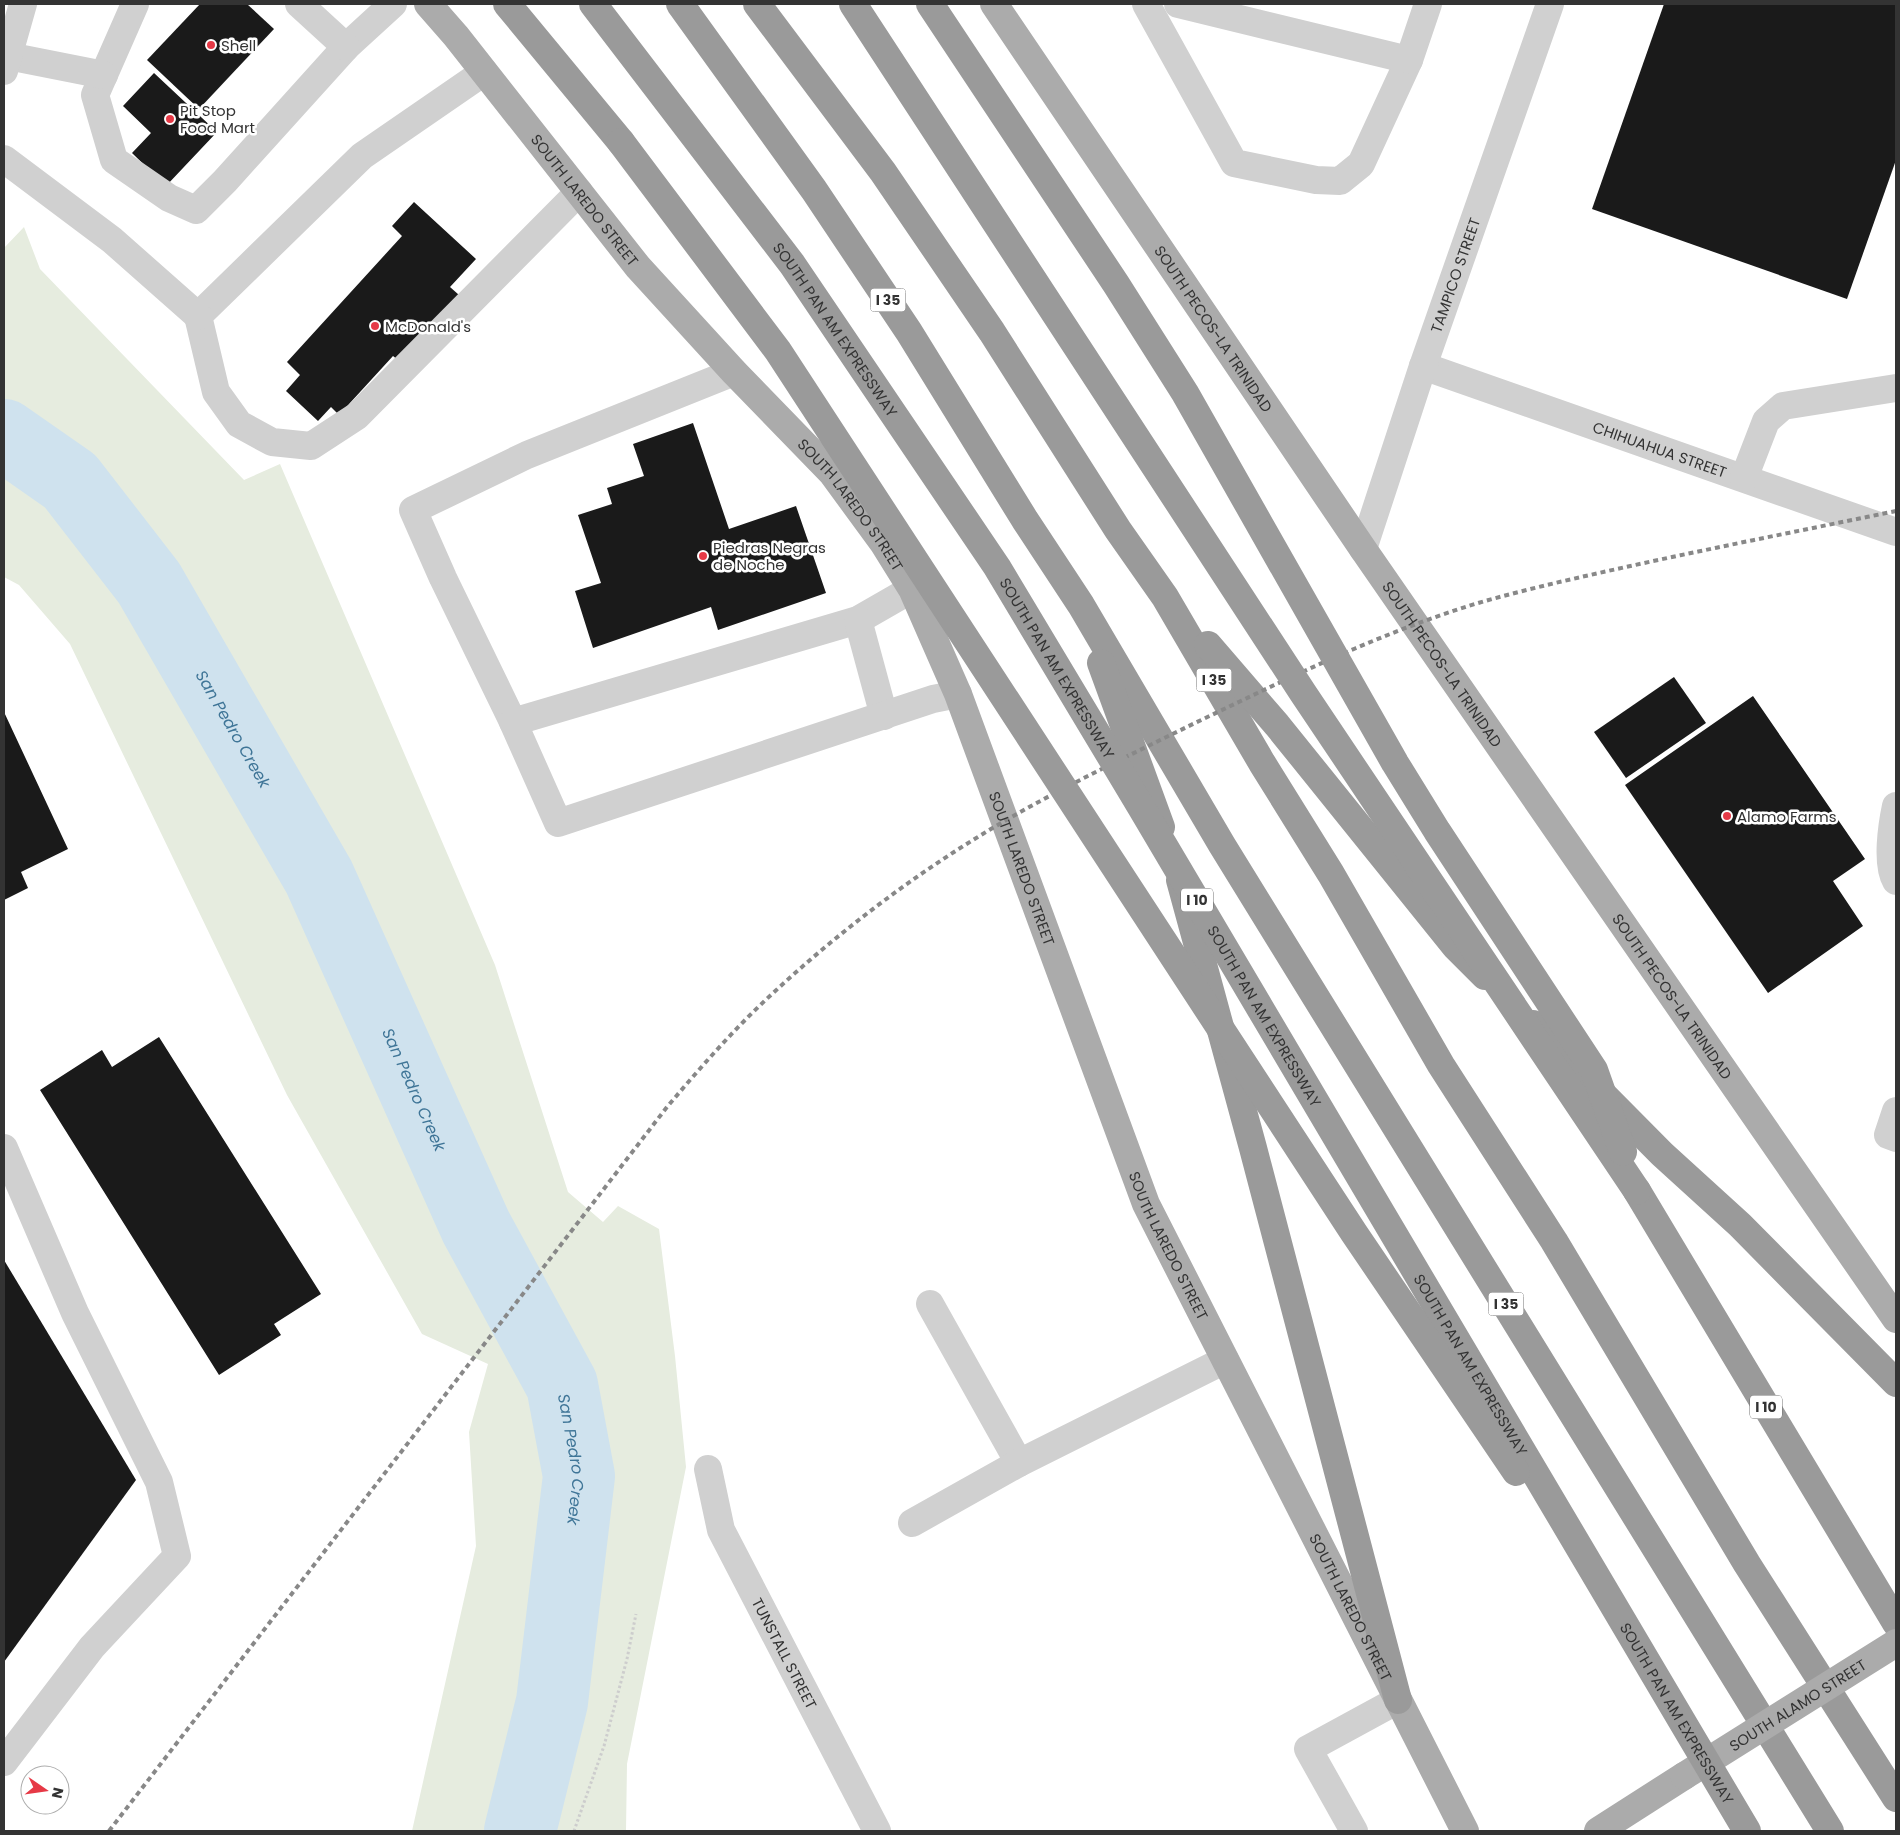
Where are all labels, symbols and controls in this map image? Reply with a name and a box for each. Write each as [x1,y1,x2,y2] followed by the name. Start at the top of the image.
[221,35,256,56] place label: Shell
[205,39,217,51] marker: Shell
[180,100,255,138] place label: Pit Stop Food Mart
[164,113,176,125] marker: Pit Stop Food Mart
[526,129,644,270] street label: SOUTH LAREDO STREET
[1425,215,1485,335] street label: TAMPICO STREET
[768,238,903,421] street label: SOUTH PAN AM EXPRESSWAY
[1150,241,1278,416] street label: SOUTH PECOS-LA TRINIDAD
[870,288,906,312] road number: I 35
[385,316,471,337] place label: McDonald's
[369,320,381,332] marker: McDonald's
[1590,416,1730,482] street label: CHIHUAHUA STREET
[793,433,909,575] street label: SOUTH LAREDO STREET
[713,537,826,575] place label: Piedras Negras de Noche
[697,550,709,562] marker: Piedras Negras de Noche
[995,574,1120,763] street label: SOUTH PAN AM EXPRESSWAY
[1378,577,1507,751] street label: SOUTH PECOS-LA TRINIDAD
[190,666,277,793] water label: San Pedro Creek
[1196,668,1232,692] road number: I 35
[984,788,1060,948] street label: SOUTH LAREDO STREET
[1737,806,1837,827] place label: Alamo Farms
[1721,810,1733,822] marker: Alamo Farms
[1181,888,1213,912] road number: I 10
[1608,909,1737,1083] street label: SOUTH PECOS-LA TRINIDAD
[1203,921,1327,1111] street label: SOUTH PAN AM EXPRESSWAY
[377,1024,452,1155] water label: San Pedro Creek
[1124,1168,1214,1323] street label: SOUTH LAREDO STREET
[1409,1270,1533,1459] street label: SOUTH PAN AM EXPRESSWAY
[1488,1292,1524,1316] road number: I 35
[552,1392,591,1527] water label: San Pedro Creek
[1750,1395,1782,1418] road number: I 10
[1305,1530,1397,1684] street label: SOUTH LAREDO STREET
[747,1594,822,1712] street label: TUNSTALL STREET
[1615,1618,1739,1808] street label: SOUTH PAN AM EXPRESSWAY
[1725,1654,1870,1756] street label: SOUTH ALAMO STREET
[20,1765,70,1815] north arrow
[47,1786,69,1800] text: N

